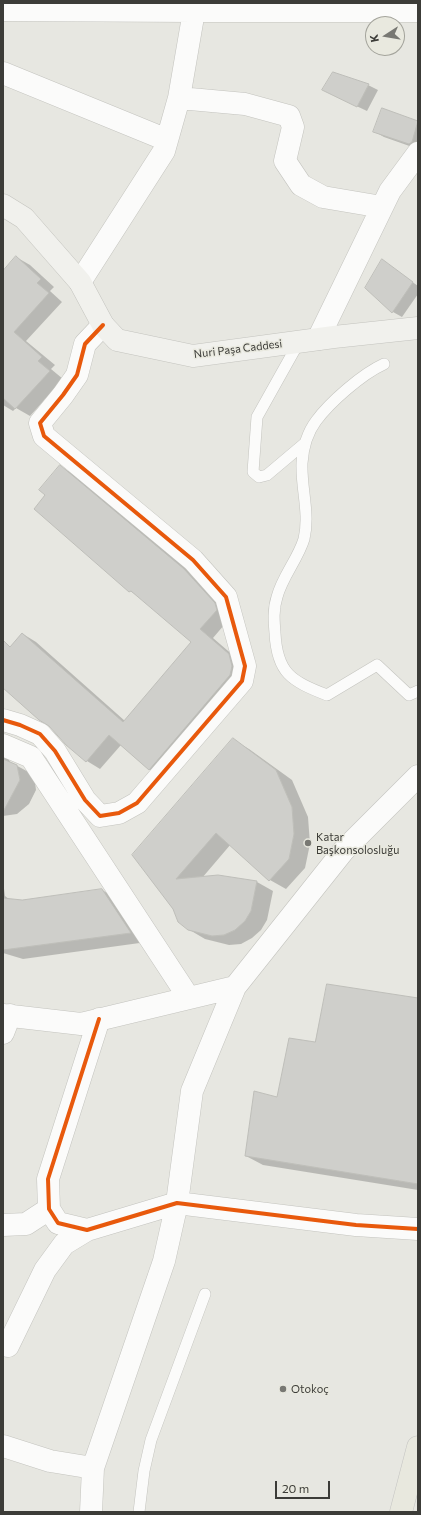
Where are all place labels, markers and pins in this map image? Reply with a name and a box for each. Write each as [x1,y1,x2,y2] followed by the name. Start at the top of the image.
[316,830,399,856] place label: Katar Başkonsolosluğu
[303,838,313,848] marker: Katar Başkonsolosluğu
[291,1382,329,1396] place label: Otokoç
[278,1384,288,1394] marker: Otokoç

